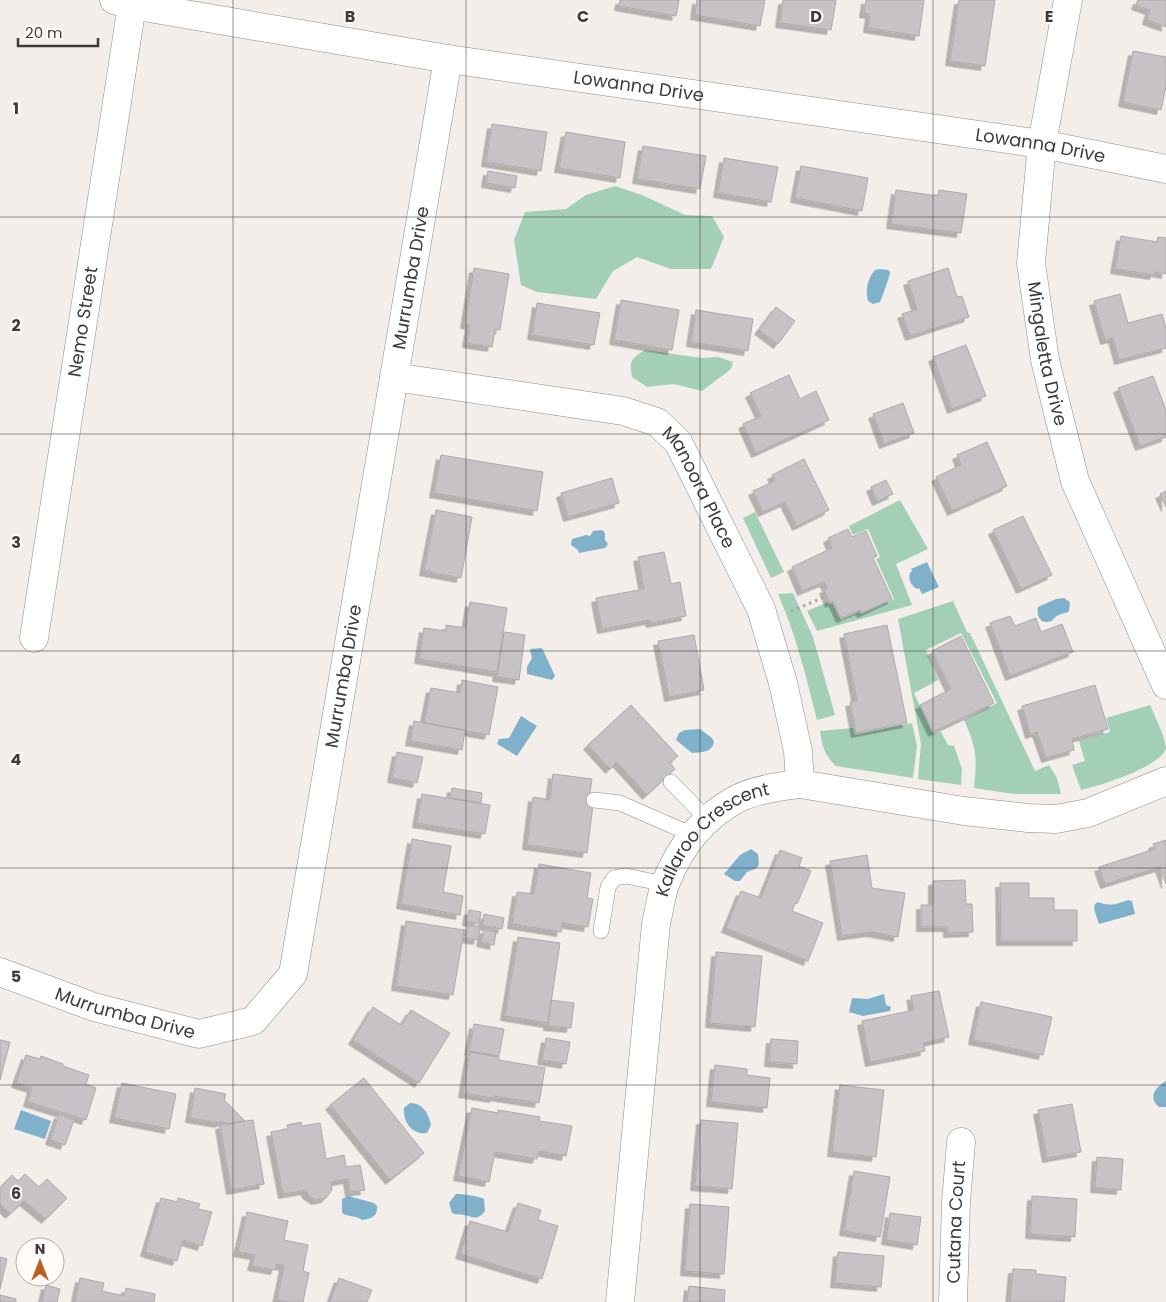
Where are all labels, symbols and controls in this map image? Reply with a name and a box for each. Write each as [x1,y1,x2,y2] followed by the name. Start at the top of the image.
[345,5,355,28] text: B
[577,5,589,28] text: C
[810,5,822,28] text: D
[1045,5,1053,28] text: E
[18,15,98,47] scale bar
[25,22,63,43] text: 20 m
[572,64,706,107] street label: Lowanna Drive
[13,97,19,120] text: 1
[974,122,1108,168] street label: Lowanna Drive
[386,204,435,351] street label: Murrumba Drive
[62,265,103,379] street label: Nemo Street
[1022,280,1074,428] street label: Mingaletta Drive
[11,314,21,337] text: 2
[657,420,742,552] street label: Manoora Place
[11,531,21,554] text: 3
[319,603,367,750] street label: Murrumba Drive
[11,748,22,771] text: 4
[649,776,771,899] street label: Kallaroo Crescent
[11,965,21,988] text: 5
[52,981,198,1045] street label: Murrumba Drive
[941,1160,971,1284] street label: Cutana Court
[11,1182,21,1205] text: 6
[15,1237,65,1287] north arrow
[35,1239,45,1259] text: N

